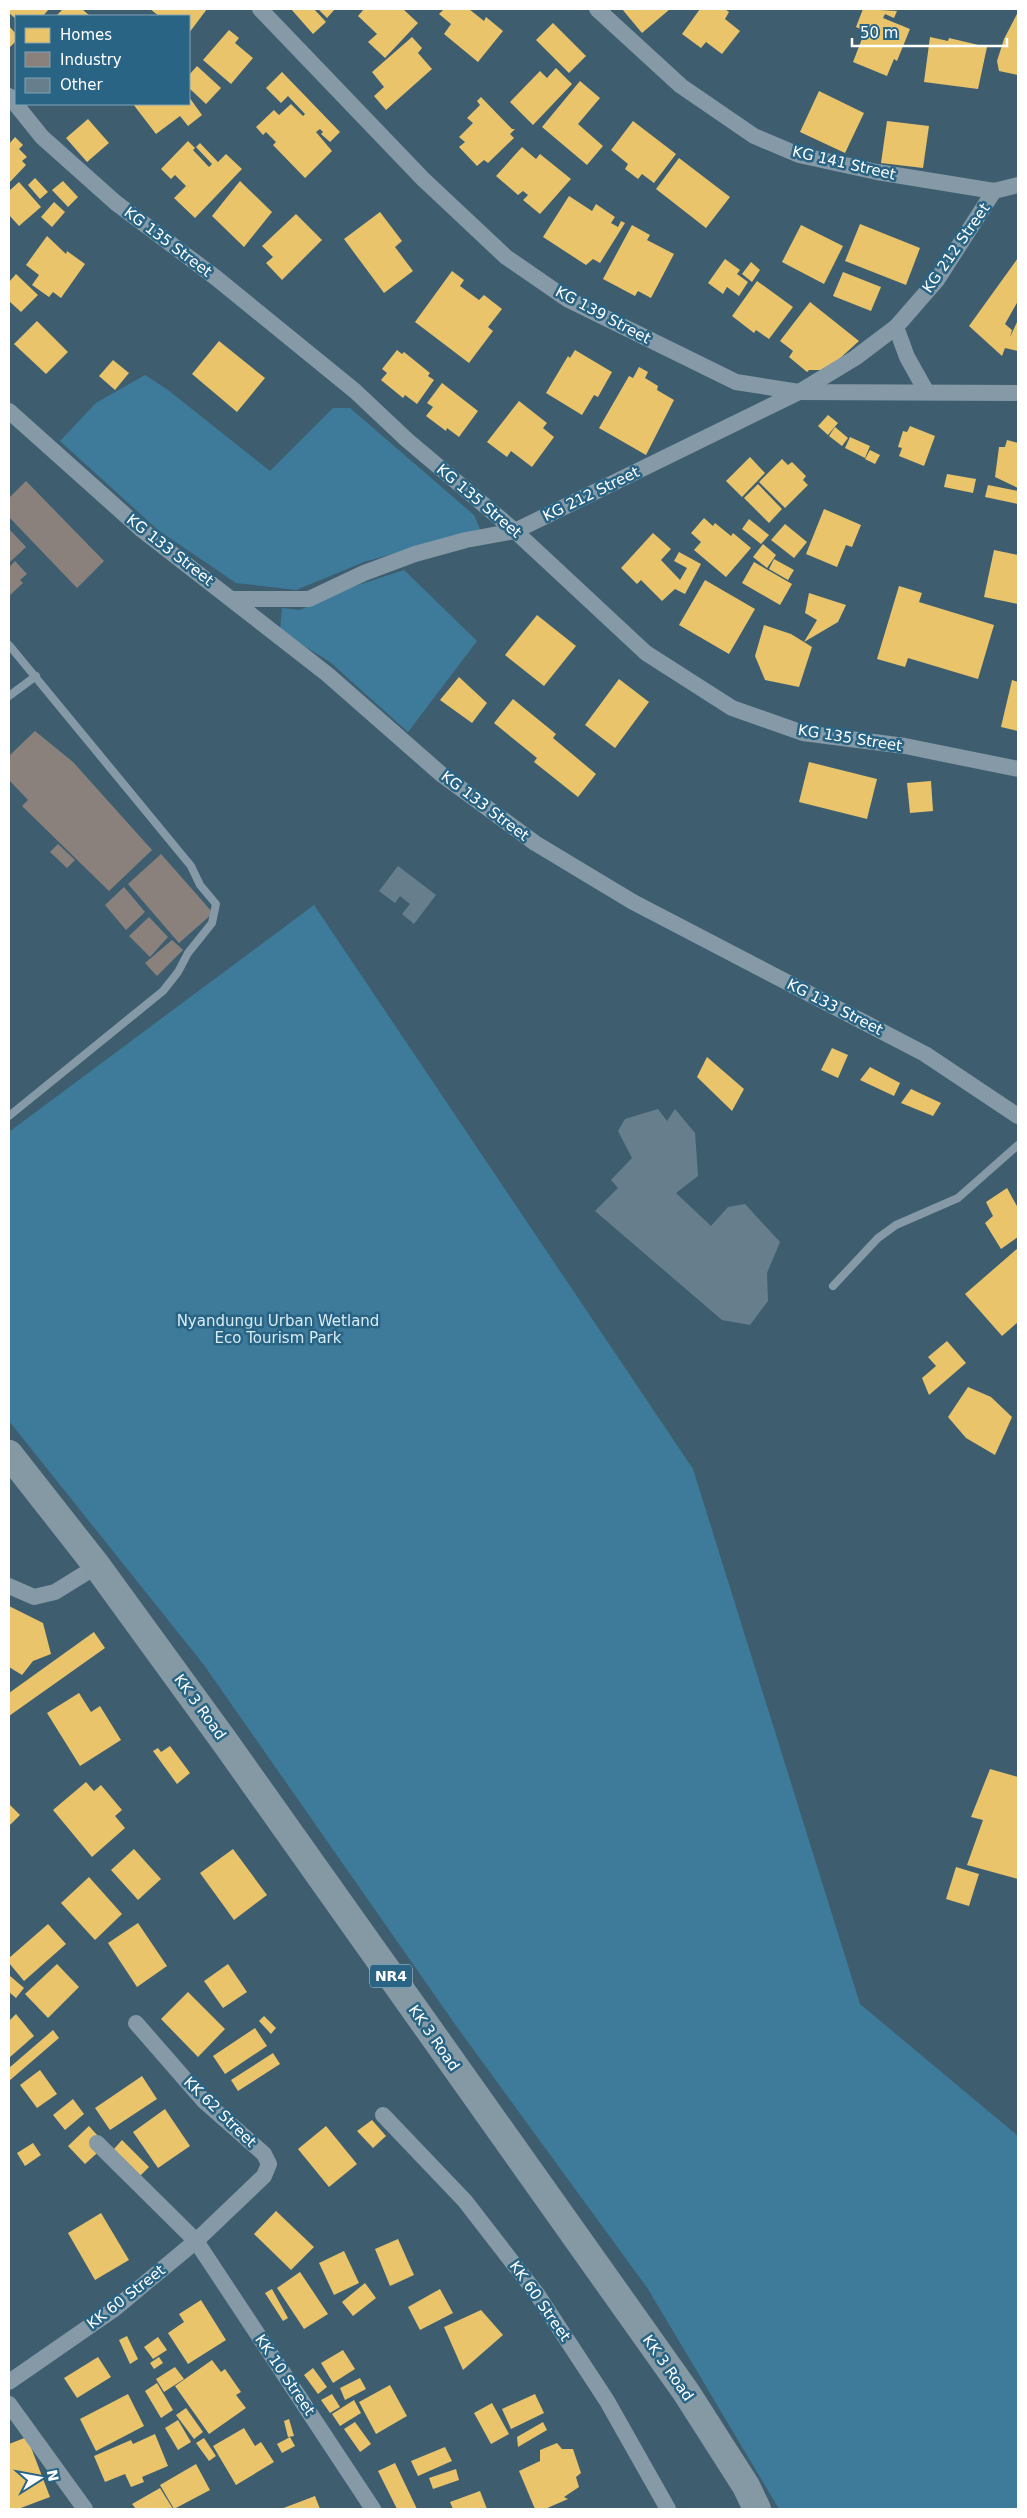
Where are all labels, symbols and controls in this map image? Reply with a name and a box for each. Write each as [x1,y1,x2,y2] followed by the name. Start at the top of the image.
[15,15,190,105] legend
[852,15,1007,47] scale bar
[860,24,898,42] text: 50 m
[60,26,112,44] text: Homes
[60,51,122,69] text: Industry
[60,76,103,94] text: Other
[791,142,897,184] street label: KG 141 Street
[918,200,994,296] street label: KG 212 Street
[121,203,216,281] street label: KG 135 Street
[552,282,654,348] street label: KG 139 Street
[433,460,525,542] street label: KG 135 Street
[540,463,642,525] street label: KG 212 Street
[123,511,217,590] street label: KG 133 Street
[797,721,903,755] street label: KG 135 Street
[438,767,533,845] street label: KG 133 Street
[784,975,886,1039] street label: KG 133 Street
[177,1312,379,1347] park label: Nyandungu Urban Wetland Eco Tourism Park
[170,1671,230,1743] street label: KK 3 Road
[370,1964,412,1988] road number: NR4
[405,2002,463,2074] street label: KK 3 Road
[180,2073,260,2151] street label: KK 62 Street
[506,2257,574,2345] street label: KK 60 Street
[83,2261,169,2333] street label: KK 60 Street
[251,2331,319,2419] street label: KK 10 Street
[639,2332,697,2404] street label: KK 3 Road
[15,2453,65,2503] north arrow
[44,2468,62,2483] text: N

